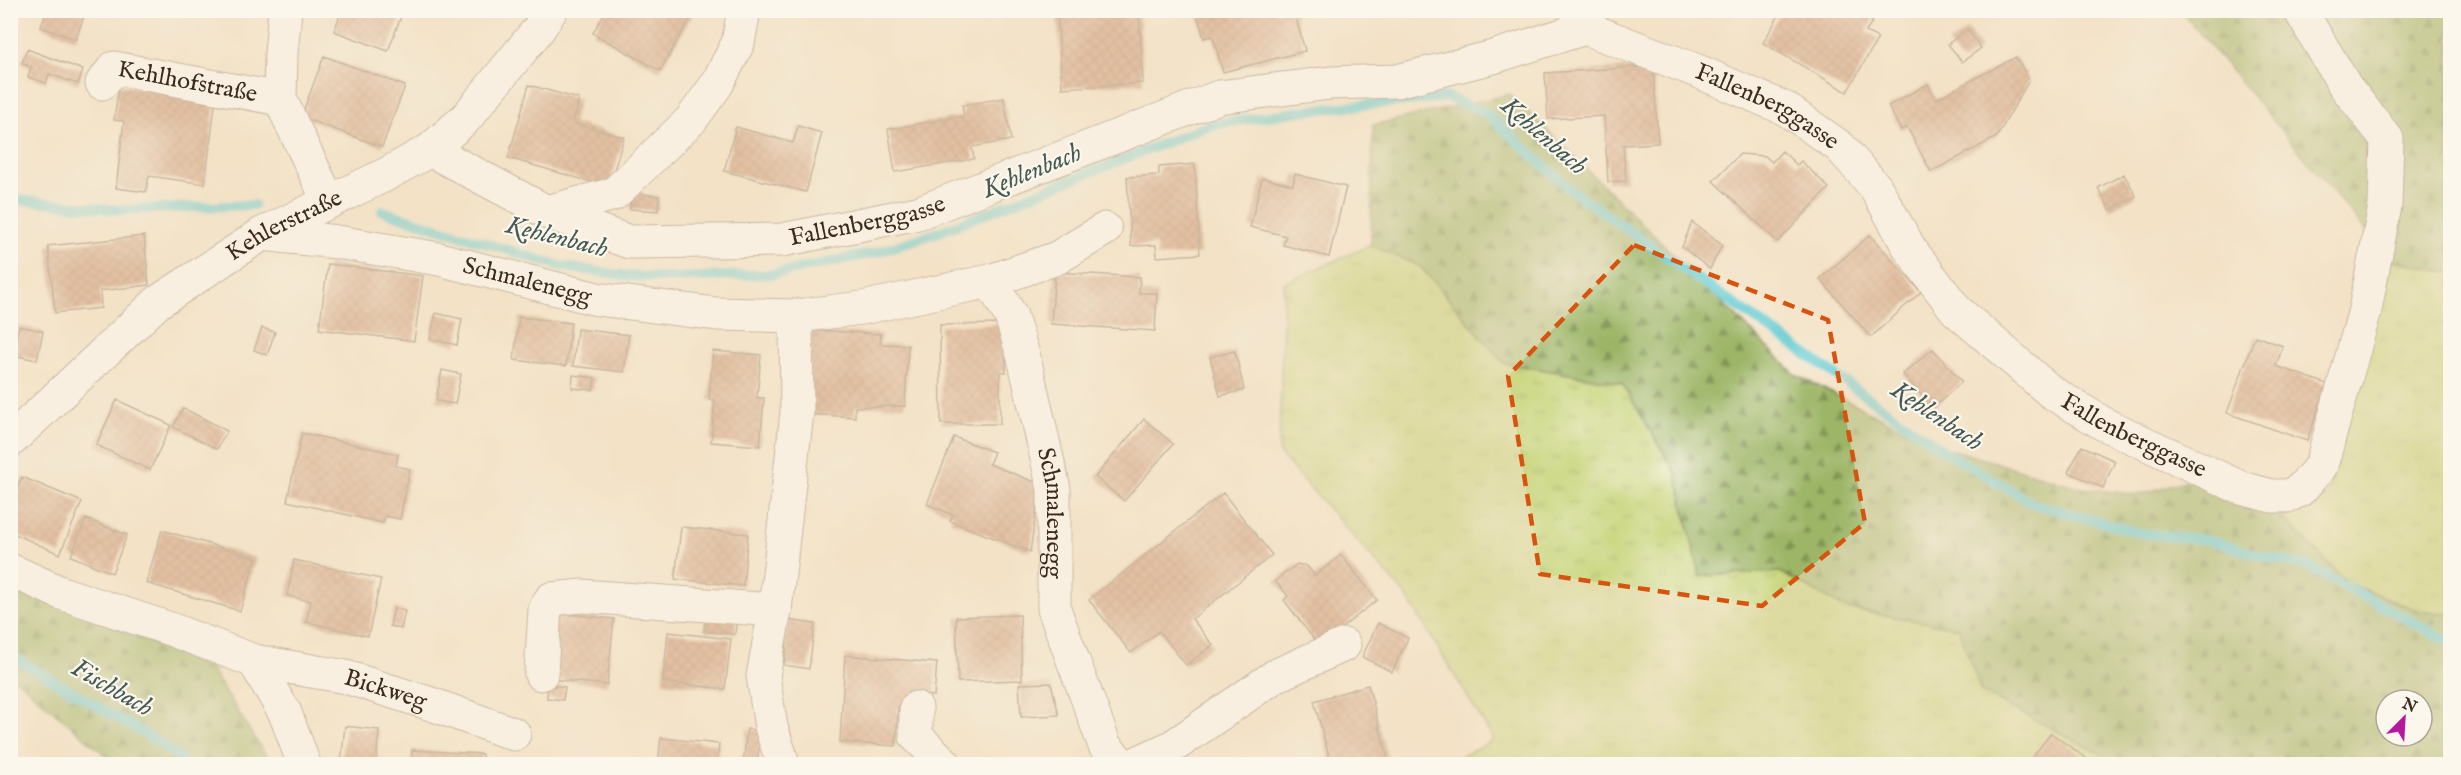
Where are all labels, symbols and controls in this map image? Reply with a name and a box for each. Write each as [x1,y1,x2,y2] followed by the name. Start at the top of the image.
[115,54,260,110] street label: Kehlhofstraße
[1690,56,1845,157] street label: Fallenberggasse
[1493,89,1594,183] water label: Kehlenbach
[977,136,1086,206] water label: Kehlenbach
[220,182,347,269] street label: Kehlerstraße
[787,188,950,254] street label: Fallenberggasse
[502,208,611,266] water label: Kehlenbach
[460,250,596,313] street label: Schmalenegg
[1884,373,1989,459] water label: Kehlenbach
[2055,386,2211,485] street label: Fallenberggasse
[1029,445,1070,580] street label: Schmalenegg
[65,652,159,724] water label: Fischbach
[340,662,432,718] street label: Bickweg
[2374,688,2434,748] north arrow
[2398,694,2420,718] text: N

